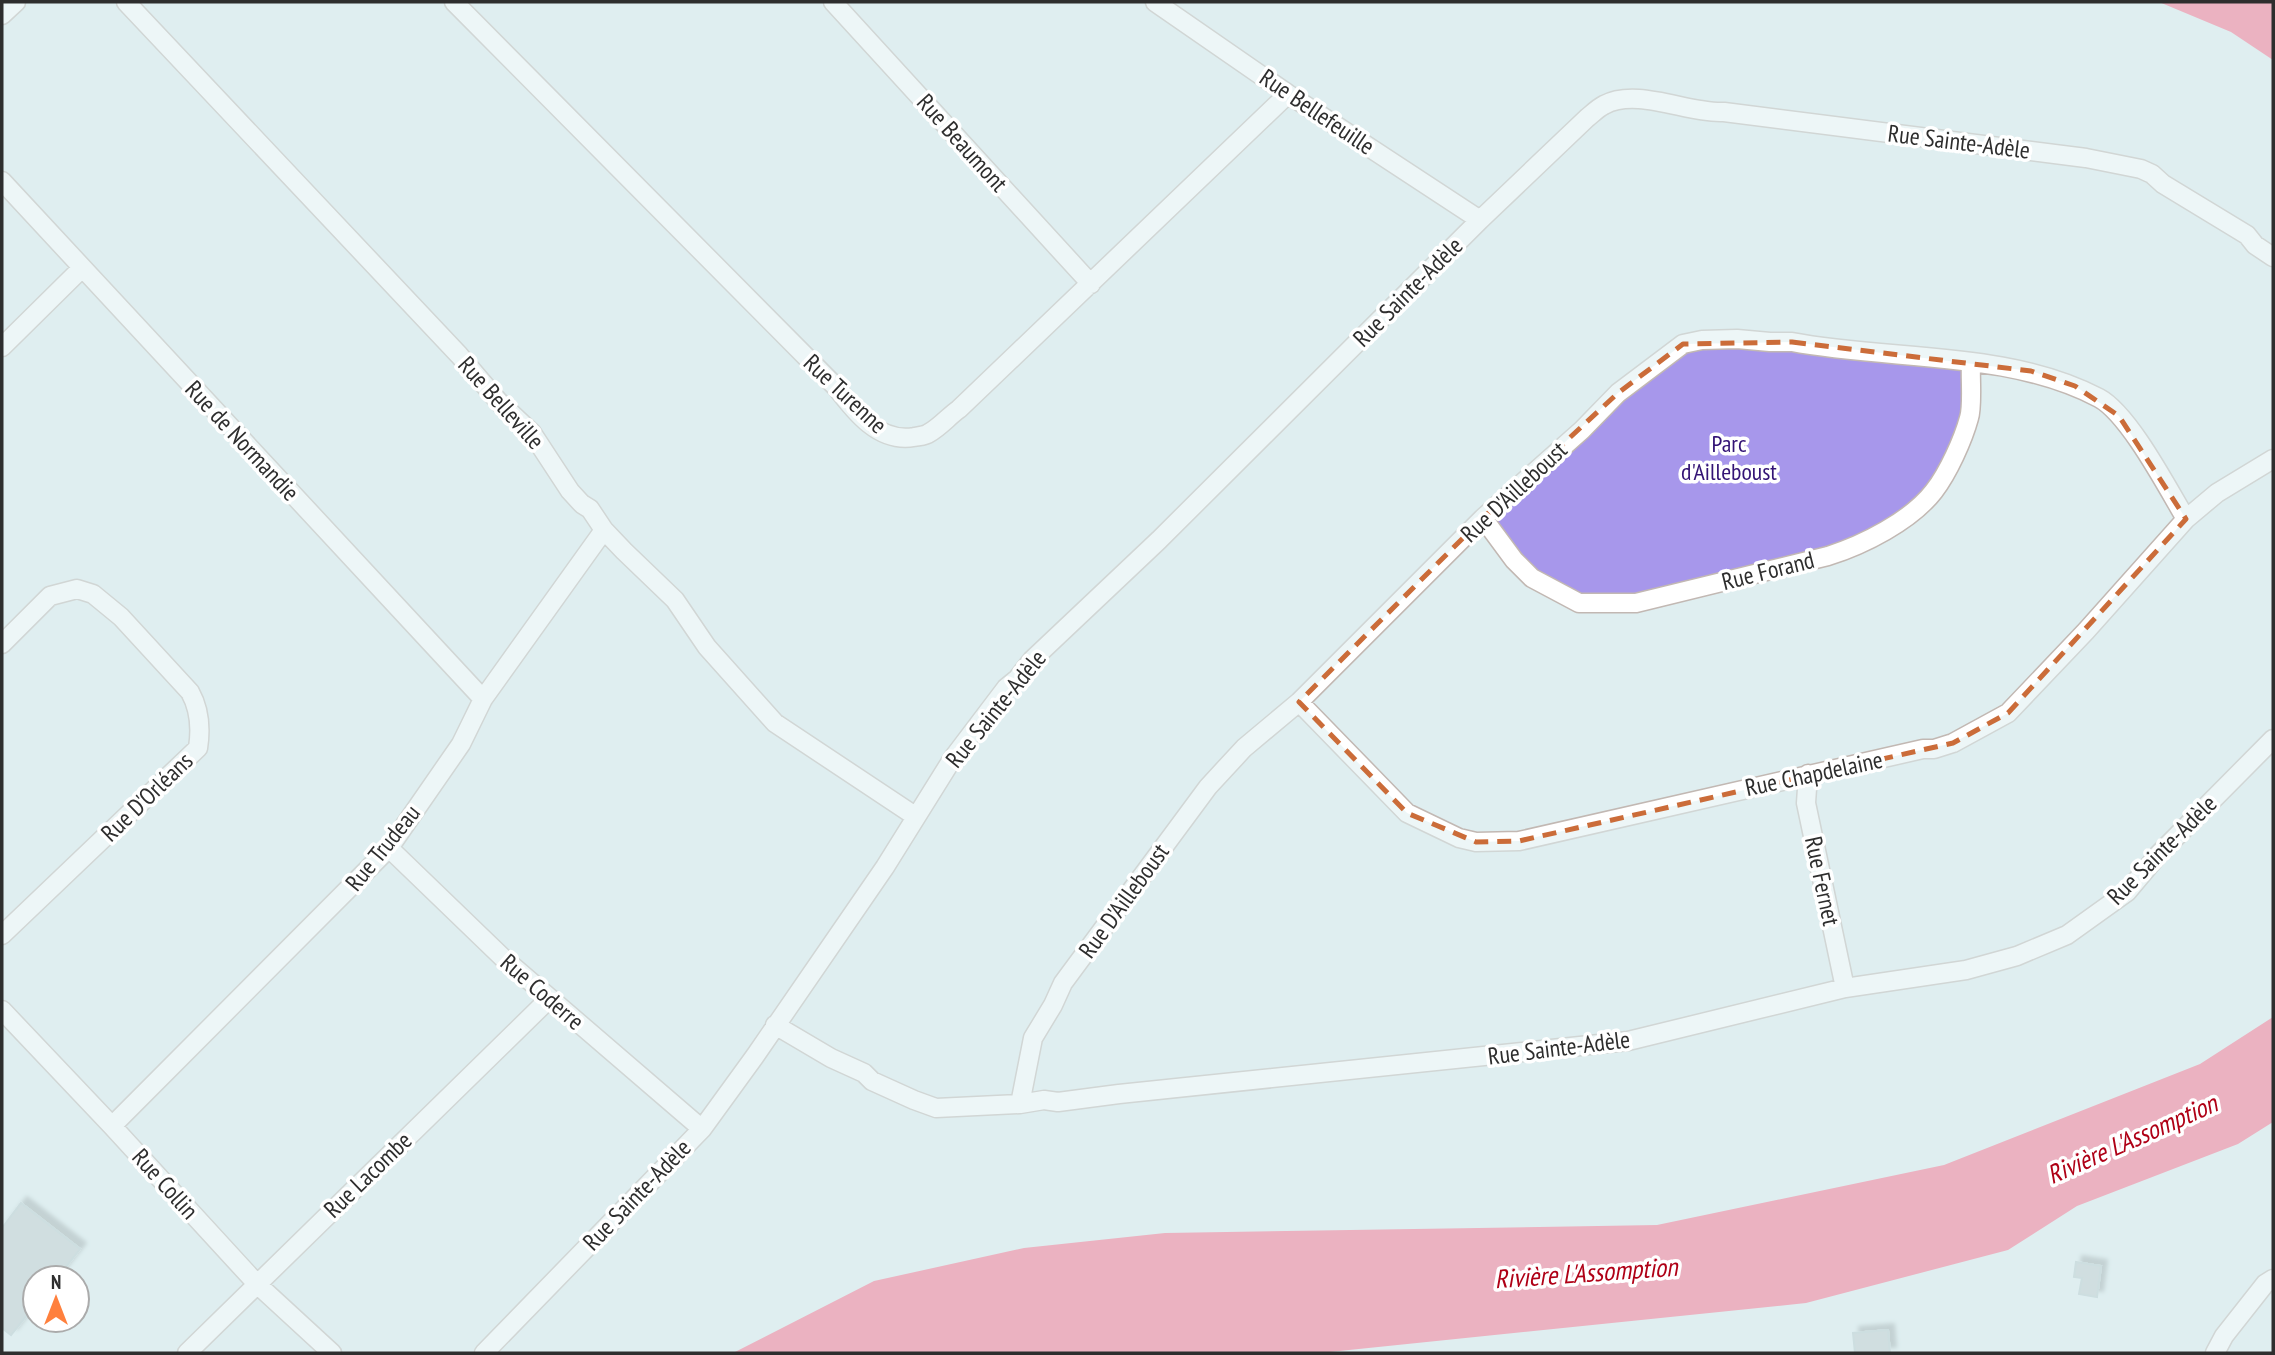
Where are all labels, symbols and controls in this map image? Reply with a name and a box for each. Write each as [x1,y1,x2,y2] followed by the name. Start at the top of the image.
[1254,62,1381,161] street label: Rue Bellefeuille
[910,87,1015,198] street label: Rue Beaumont
[1886,117,2032,166] street label: Rue Sainte-Adèle
[1346,230,1469,353] street label: Rue Sainte-Adèle
[797,347,894,440] street label: Rue Turenne
[452,350,551,456] street label: Rue Belleville
[179,374,306,507] street label: Rue de Normandie
[1681,428,1777,487] park label: Parc d'Ailleboust
[1454,434,1574,549] street label: Rue D'Ailleboust
[1718,544,1817,597] street label: Rue Forand
[939,643,1053,774] street label: Rue Sainte-Adèle
[1742,744,1885,803] street label: Rue Chapdelaine
[94,745,199,848] street label: Rue D'Orléans
[2100,788,2223,911] street label: Rue Sainte-Adèle
[338,798,427,897] street label: Rue Trudeau
[1798,833,1847,929] street label: Rue Fernet
[1072,837,1176,964] street label: Rue D'Ailleboust
[494,947,591,1036] street label: Rue Coderre
[1486,1023,1632,1072] street label: Rue Sainte-Adèle
[2041,1086,2224,1191] water label: Rivière L'Assomption
[317,1125,418,1224] street label: Rue Lacombe
[576,1132,697,1257] street label: Rue Sainte-Adèle
[126,1142,205,1225] street label: Rue Collin
[1494,1250,1680,1295] water label: Rivière L'Assomption
[21,1264,91,1334] north arrow
[51,1270,61,1294] text: N

